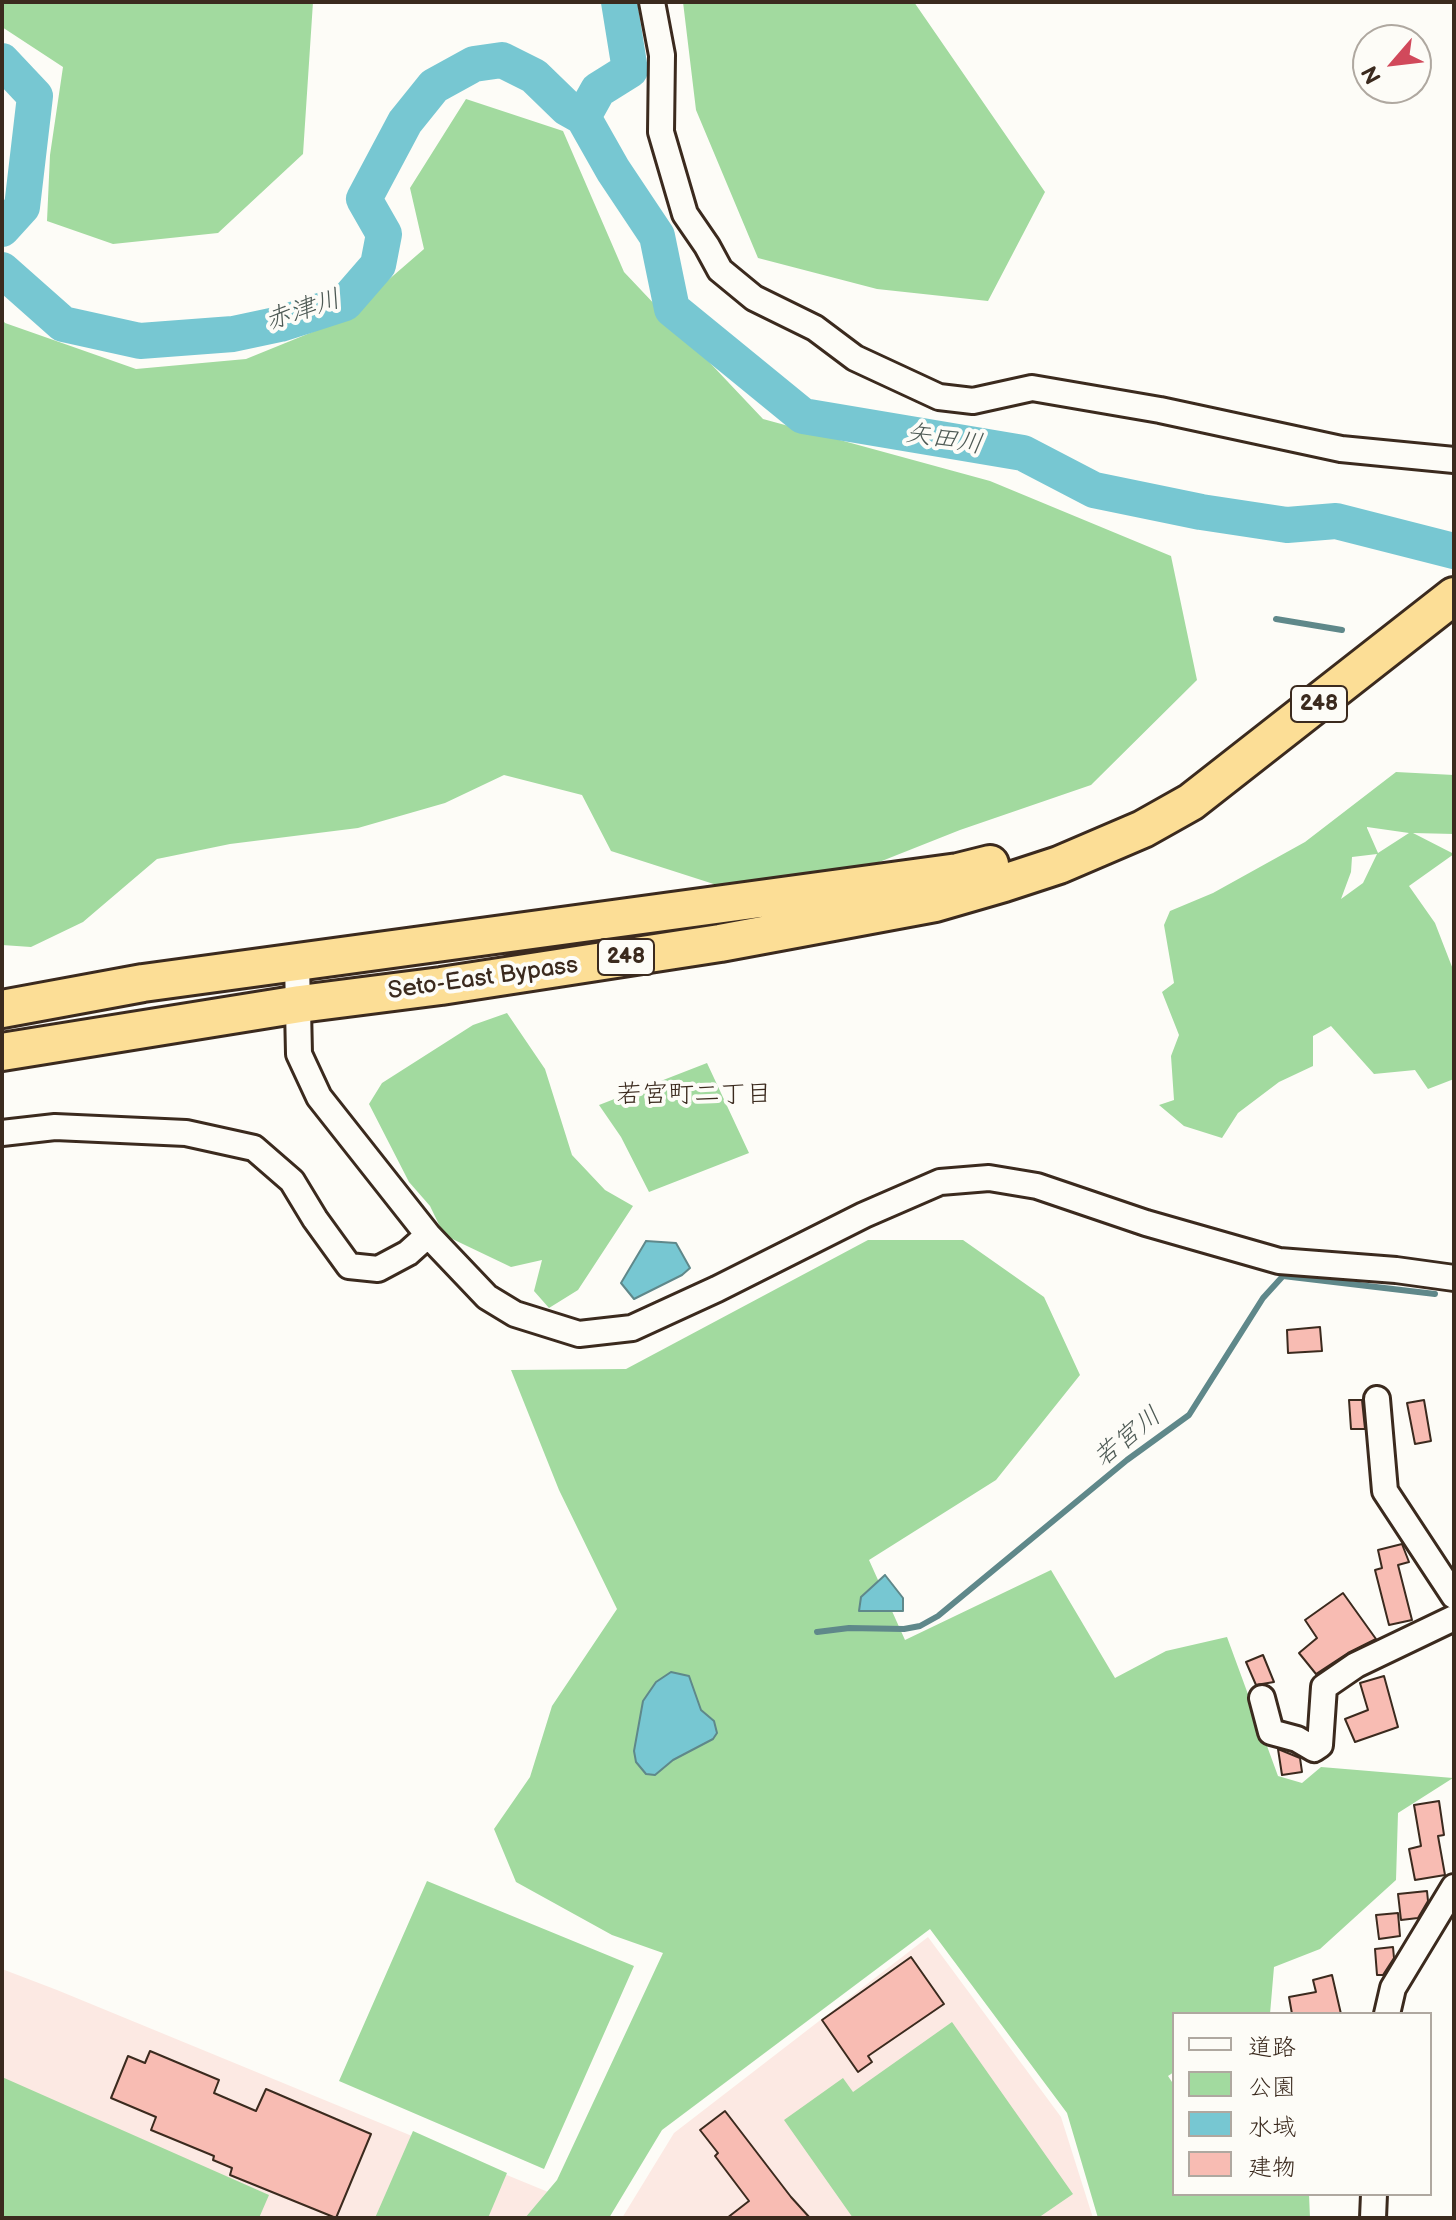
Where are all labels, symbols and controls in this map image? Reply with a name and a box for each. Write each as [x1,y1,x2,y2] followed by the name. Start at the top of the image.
[1352,24,1432,104] north arrow
[1356,61,1388,88] text: N
[261,284,345,338] water label: 赤津川
[903,418,985,462] water label: 矢田川
[1291,686,1347,722] road number: 248
[598,939,654,975] road number: 248
[386,951,580,1007] street label: Seto-East Bypass
[616,1079,772,1111] district label: 若宮町二丁目
[1088,1401,1168,1475] water label: 若宮川
[1172,2012,1432,2196] legend
[1248,2033,1296,2062] text: 道路
[1248,2073,1296,2102] text: 公園
[1248,2113,1296,2142] text: 水域
[1248,2153,1296,2182] text: 建物

